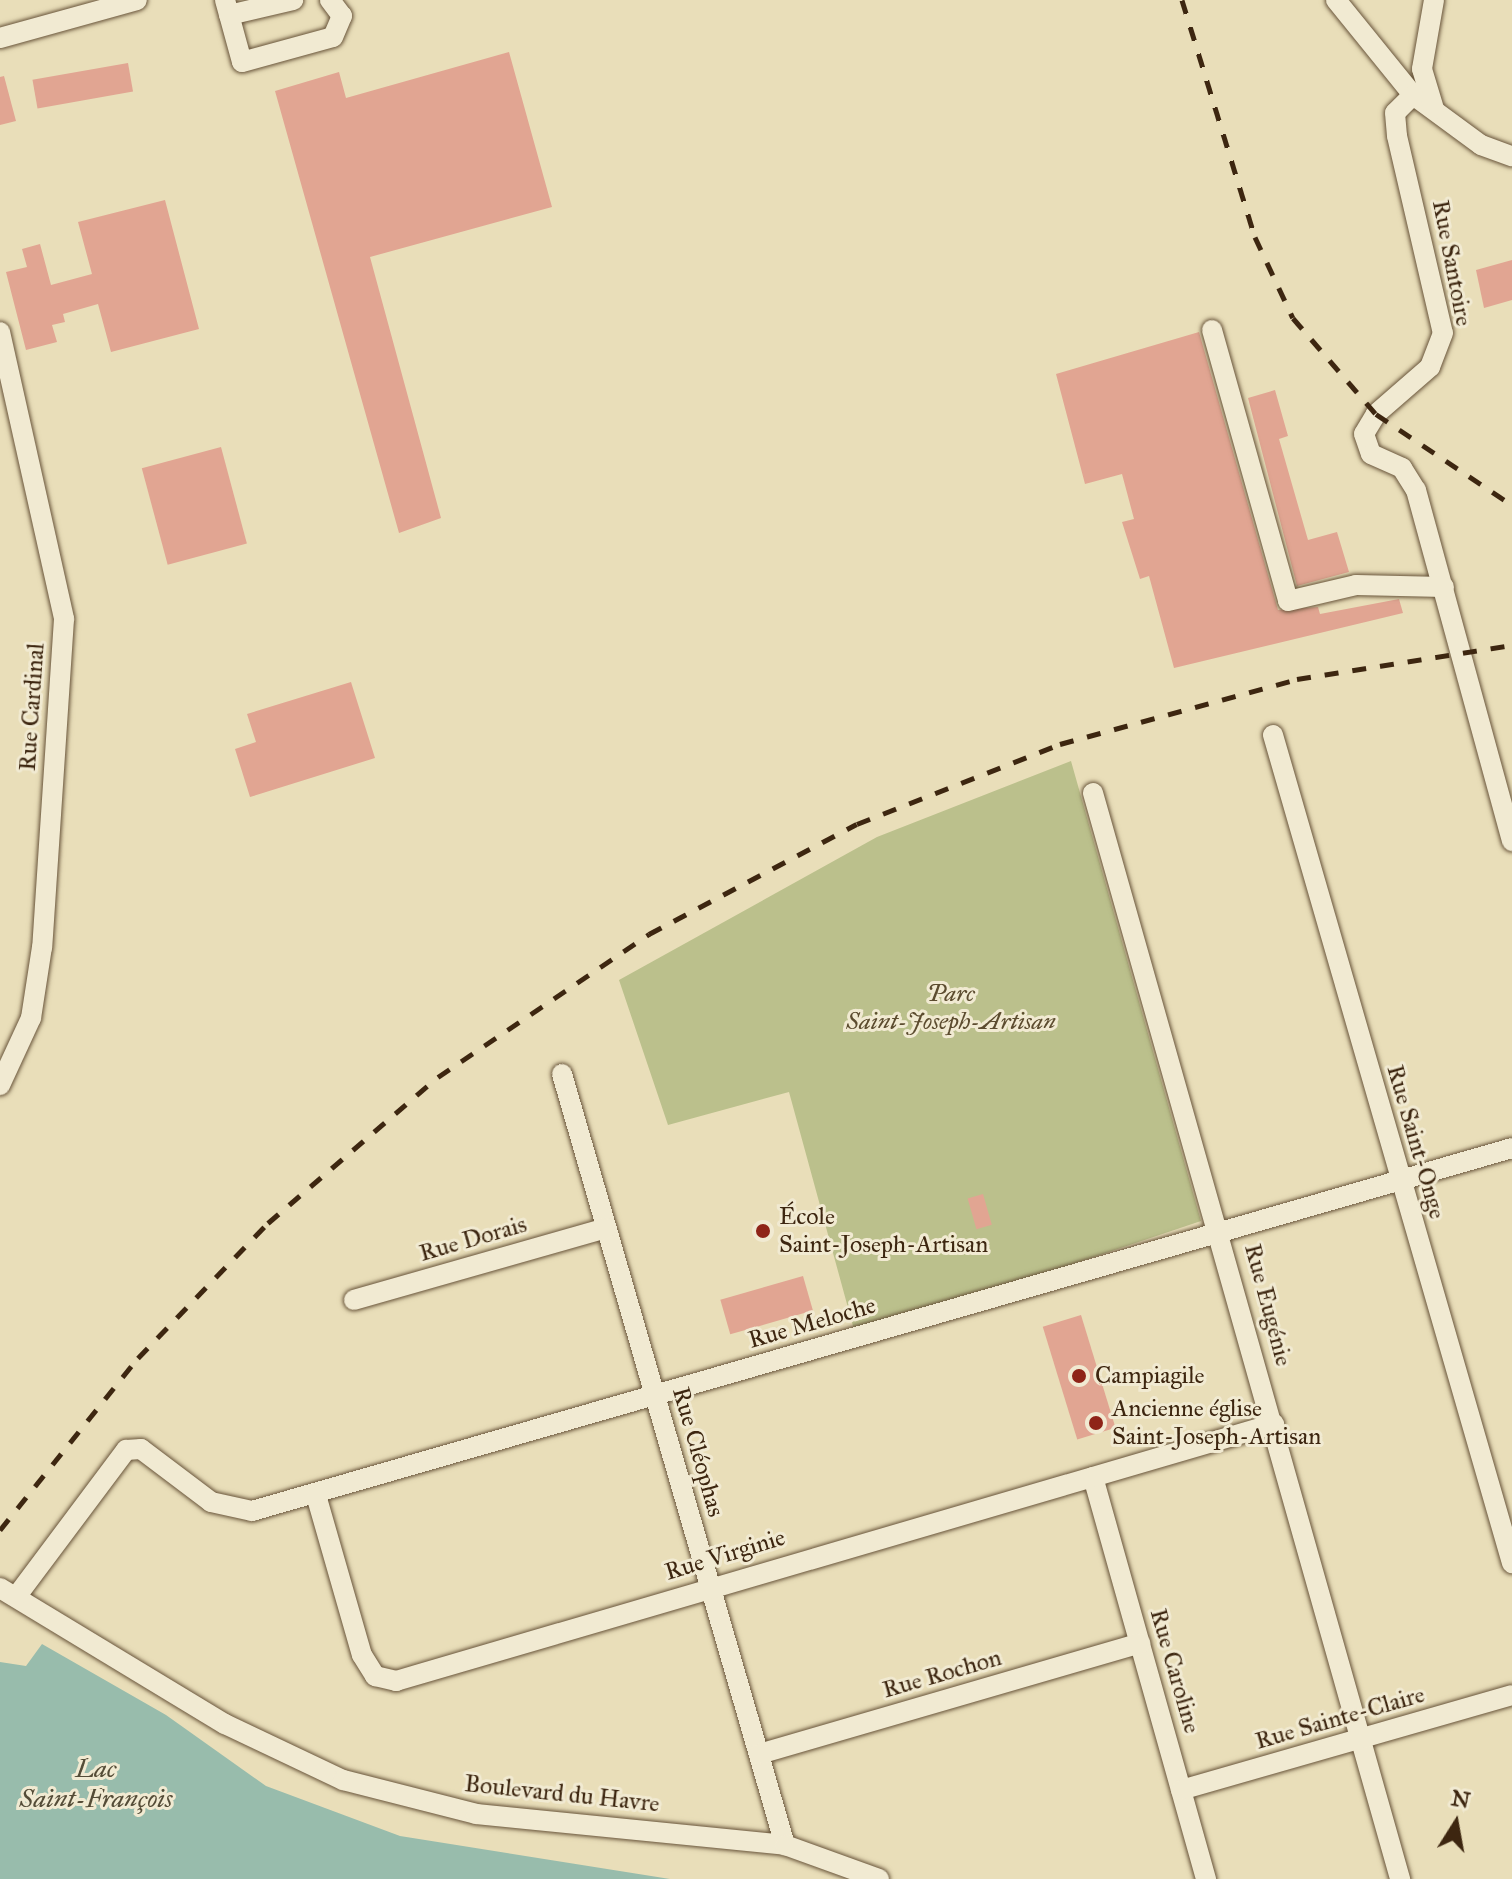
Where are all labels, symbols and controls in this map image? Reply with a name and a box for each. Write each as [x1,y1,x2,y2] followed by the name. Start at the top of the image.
[1426,198,1478,328] street label: Rue Santoire
[13,642,51,772] street label: Rue Cardinal
[846,980,1056,1036] park label: Parc Saint-Joseph-Artisan
[1380,1062,1452,1222] street label: Rue Saint-Onge
[779,1203,988,1259] place label: École Saint-Joseph-Artisan
[416,1210,530,1268] street label: Rue Dorais
[754,1222,772,1240] marker: École Saint-Joseph-Artisan
[1238,1241,1298,1369] street label: Rue Eugénie
[745,1291,879,1355] street label: Rue Meloche
[1095,1362,1205,1390] place label: Campiagile
[1070,1367,1088,1385] marker: Campiagile
[666,1384,730,1520] street label: Rue Cléophas
[1112,1395,1321,1451] place label: Ancienne église Saint-Joseph-Artisan
[1087,1414,1105,1432] marker: Ancienne église Saint-Joseph-Artisan
[661,1523,789,1587] street label: Rue Virginie
[1143,1605,1207,1737] street label: Rue Caroline
[879,1643,1005,1705] street label: Rue Rochon
[1252,1680,1428,1756] street label: Rue Sainte-Claire
[20,1753,172,1814] water label: Lac Saint-François
[463,1769,661,1819] street label: Boulevard du Havre
[1416,1783,1496,1863] north arrow
[1449,1784,1472,1814] text: N

